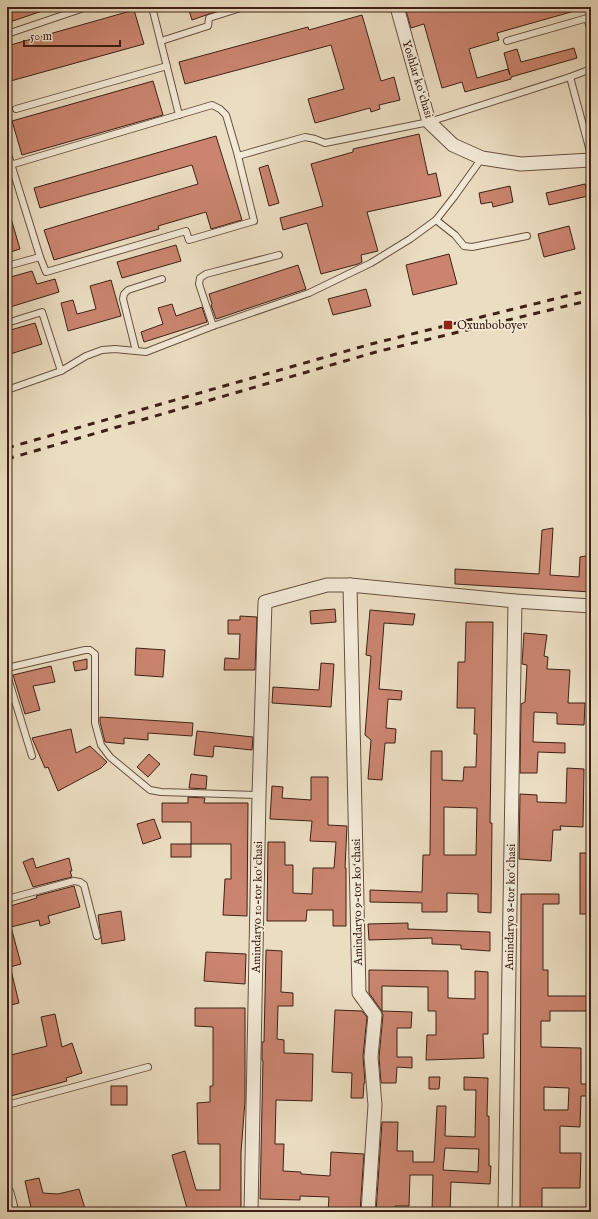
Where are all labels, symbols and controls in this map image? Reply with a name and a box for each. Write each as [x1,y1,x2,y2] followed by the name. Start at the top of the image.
[24,22,120,48] scale bar
[30,29,52,44] text: 50 m
[399,38,437,120] street label: Yoshlar koʻchasi
[457,318,528,333] place label: Oxunboboyev
[442,319,454,331] marker: Oxunboboyev
[349,838,366,967] street label: Amindaryo 9-tor koʻchasi
[249,841,266,974] street label: Amindaryo 10-tor koʻchasi
[502,844,519,971] street label: Amindaryo 8-tor koʻchasi

